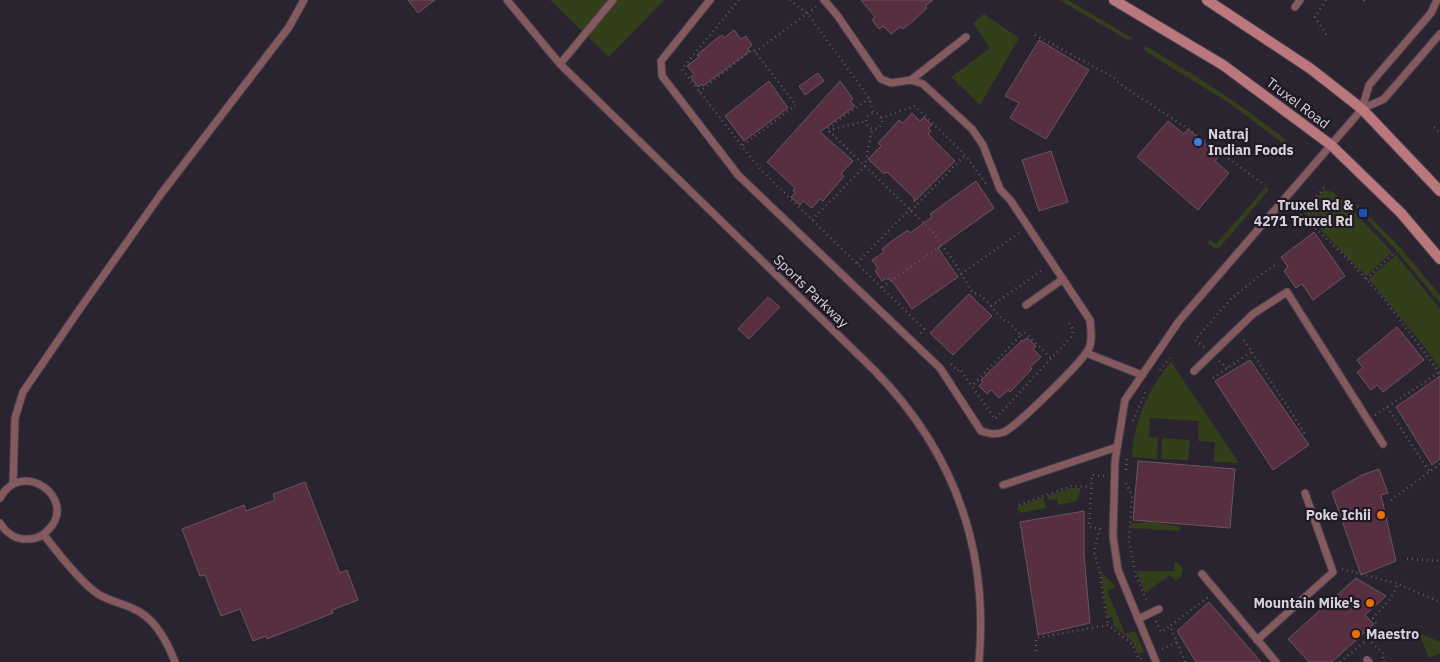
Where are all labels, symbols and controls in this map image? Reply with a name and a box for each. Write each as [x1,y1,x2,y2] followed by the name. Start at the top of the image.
[1263,73,1333,133] street label: Truxel Road
[1208,125,1294,159] place label: Natraj Indian Foods
[1192,136,1204,148] marker: Natraj Indian Foods
[1254,196,1354,230] place label: Truxel Rd & 4271 Truxel Rd
[1357,207,1369,219] marker: Truxel Rd & 4271 Truxel Rd
[770,251,852,331] street label: Sports Parkway
[1306,506,1371,524] place label: Poke Ichii
[1375,509,1387,521] marker: Poke Ichii
[1253,594,1360,612] place label: Mountain Mike's
[1364,597,1376,609] marker: Mountain Mike's
[1366,625,1419,643] place label: Maestro
[1350,628,1362,640] marker: Maestro

